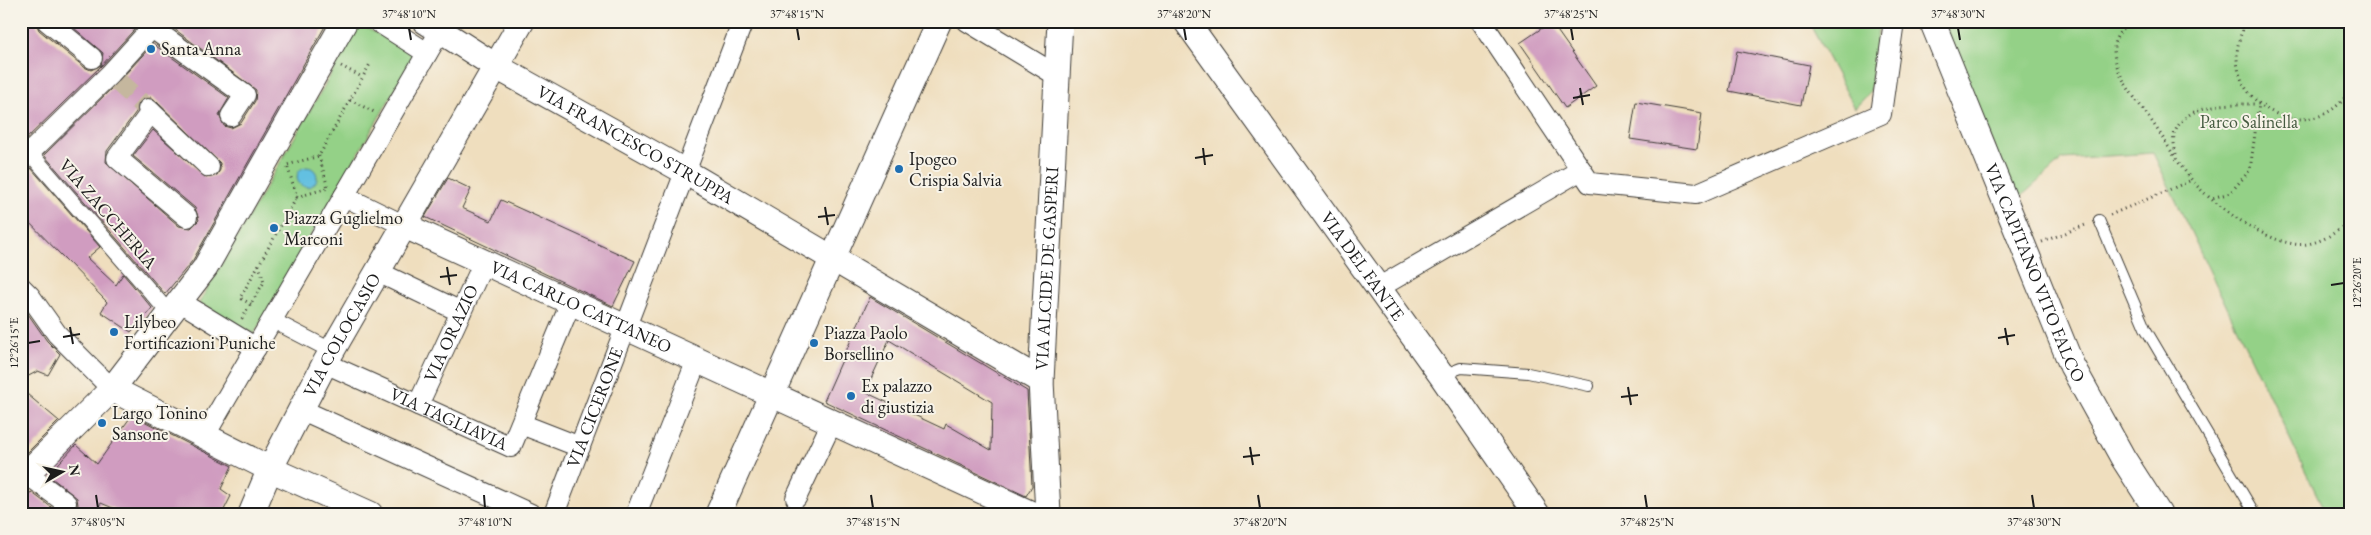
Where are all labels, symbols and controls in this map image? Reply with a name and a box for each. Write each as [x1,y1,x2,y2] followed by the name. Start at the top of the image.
[382,6,436,22] text: 37°48'10"N
[770,6,824,22] text: 37°48'15"N
[1157,6,1211,22] text: 37°48'20"N
[1544,6,1598,22] text: 37°48'25"N
[1931,6,1985,22] text: 37°48'30"N
[161,37,242,60] place label: Santa Anna
[145,43,157,55] marker: Santa Anna
[533,79,739,209] street label: VIA FRANCESCO STRUPPA
[2200,110,2299,133] park label: Parco Salinella
[909,147,1003,191] place label: Ipogeo Crispia Salvia
[54,154,163,274] street label: VIA ZACCHERIA
[1980,160,2091,386] street label: VIA CAPITANO VITO FALCO
[893,163,905,175] marker: Ipogeo Crispia Salvia
[1030,166,1063,371] street label: VIA ALCIDE DE GASPERI
[284,206,403,250] place label: Piazza Guglielmo Marconi
[1316,207,1410,325] street label: VIA DEL FANTE
[268,222,280,234] marker: Piazza Guglielmo Marconi
[487,255,676,358] street label: VIA CARLO CATTANEO
[2349,257,2365,309] text: 12°26'20"E
[298,269,385,401] street label: VIA COLOCASIO
[418,281,483,385] street label: VIA ORAZIO
[124,310,275,354] place label: Lilybeo Fortificazioni Puniche
[6,317,22,369] text: 12°26'15"E
[824,321,908,365] place label: Piazza Paolo Borsellino
[108,326,120,338] marker: Lilybeo Fortificazioni Puniche
[808,337,820,349] marker: Piazza Paolo Borsellino
[561,344,628,471] street label: VIA CICERONE
[861,374,935,418] place label: Ex palazzo di giustizia
[386,382,512,455] street label: VIA TAGLIAVIA
[845,390,857,402] marker: Ex palazzo di giustizia
[112,401,208,445] place label: Largo Tonino Sansone
[96,417,108,429] marker: Largo Tonino Sansone
[38,448,88,498] north arrow
[65,463,85,478] text: N
[71,514,125,530] text: 37°48'05"N
[458,514,512,530] text: 37°48'10"N
[846,514,900,530] text: 37°48'15"N
[1233,514,1287,530] text: 37°48'20"N
[1620,514,1674,530] text: 37°48'25"N
[2007,514,2061,530] text: 37°48'30"N

